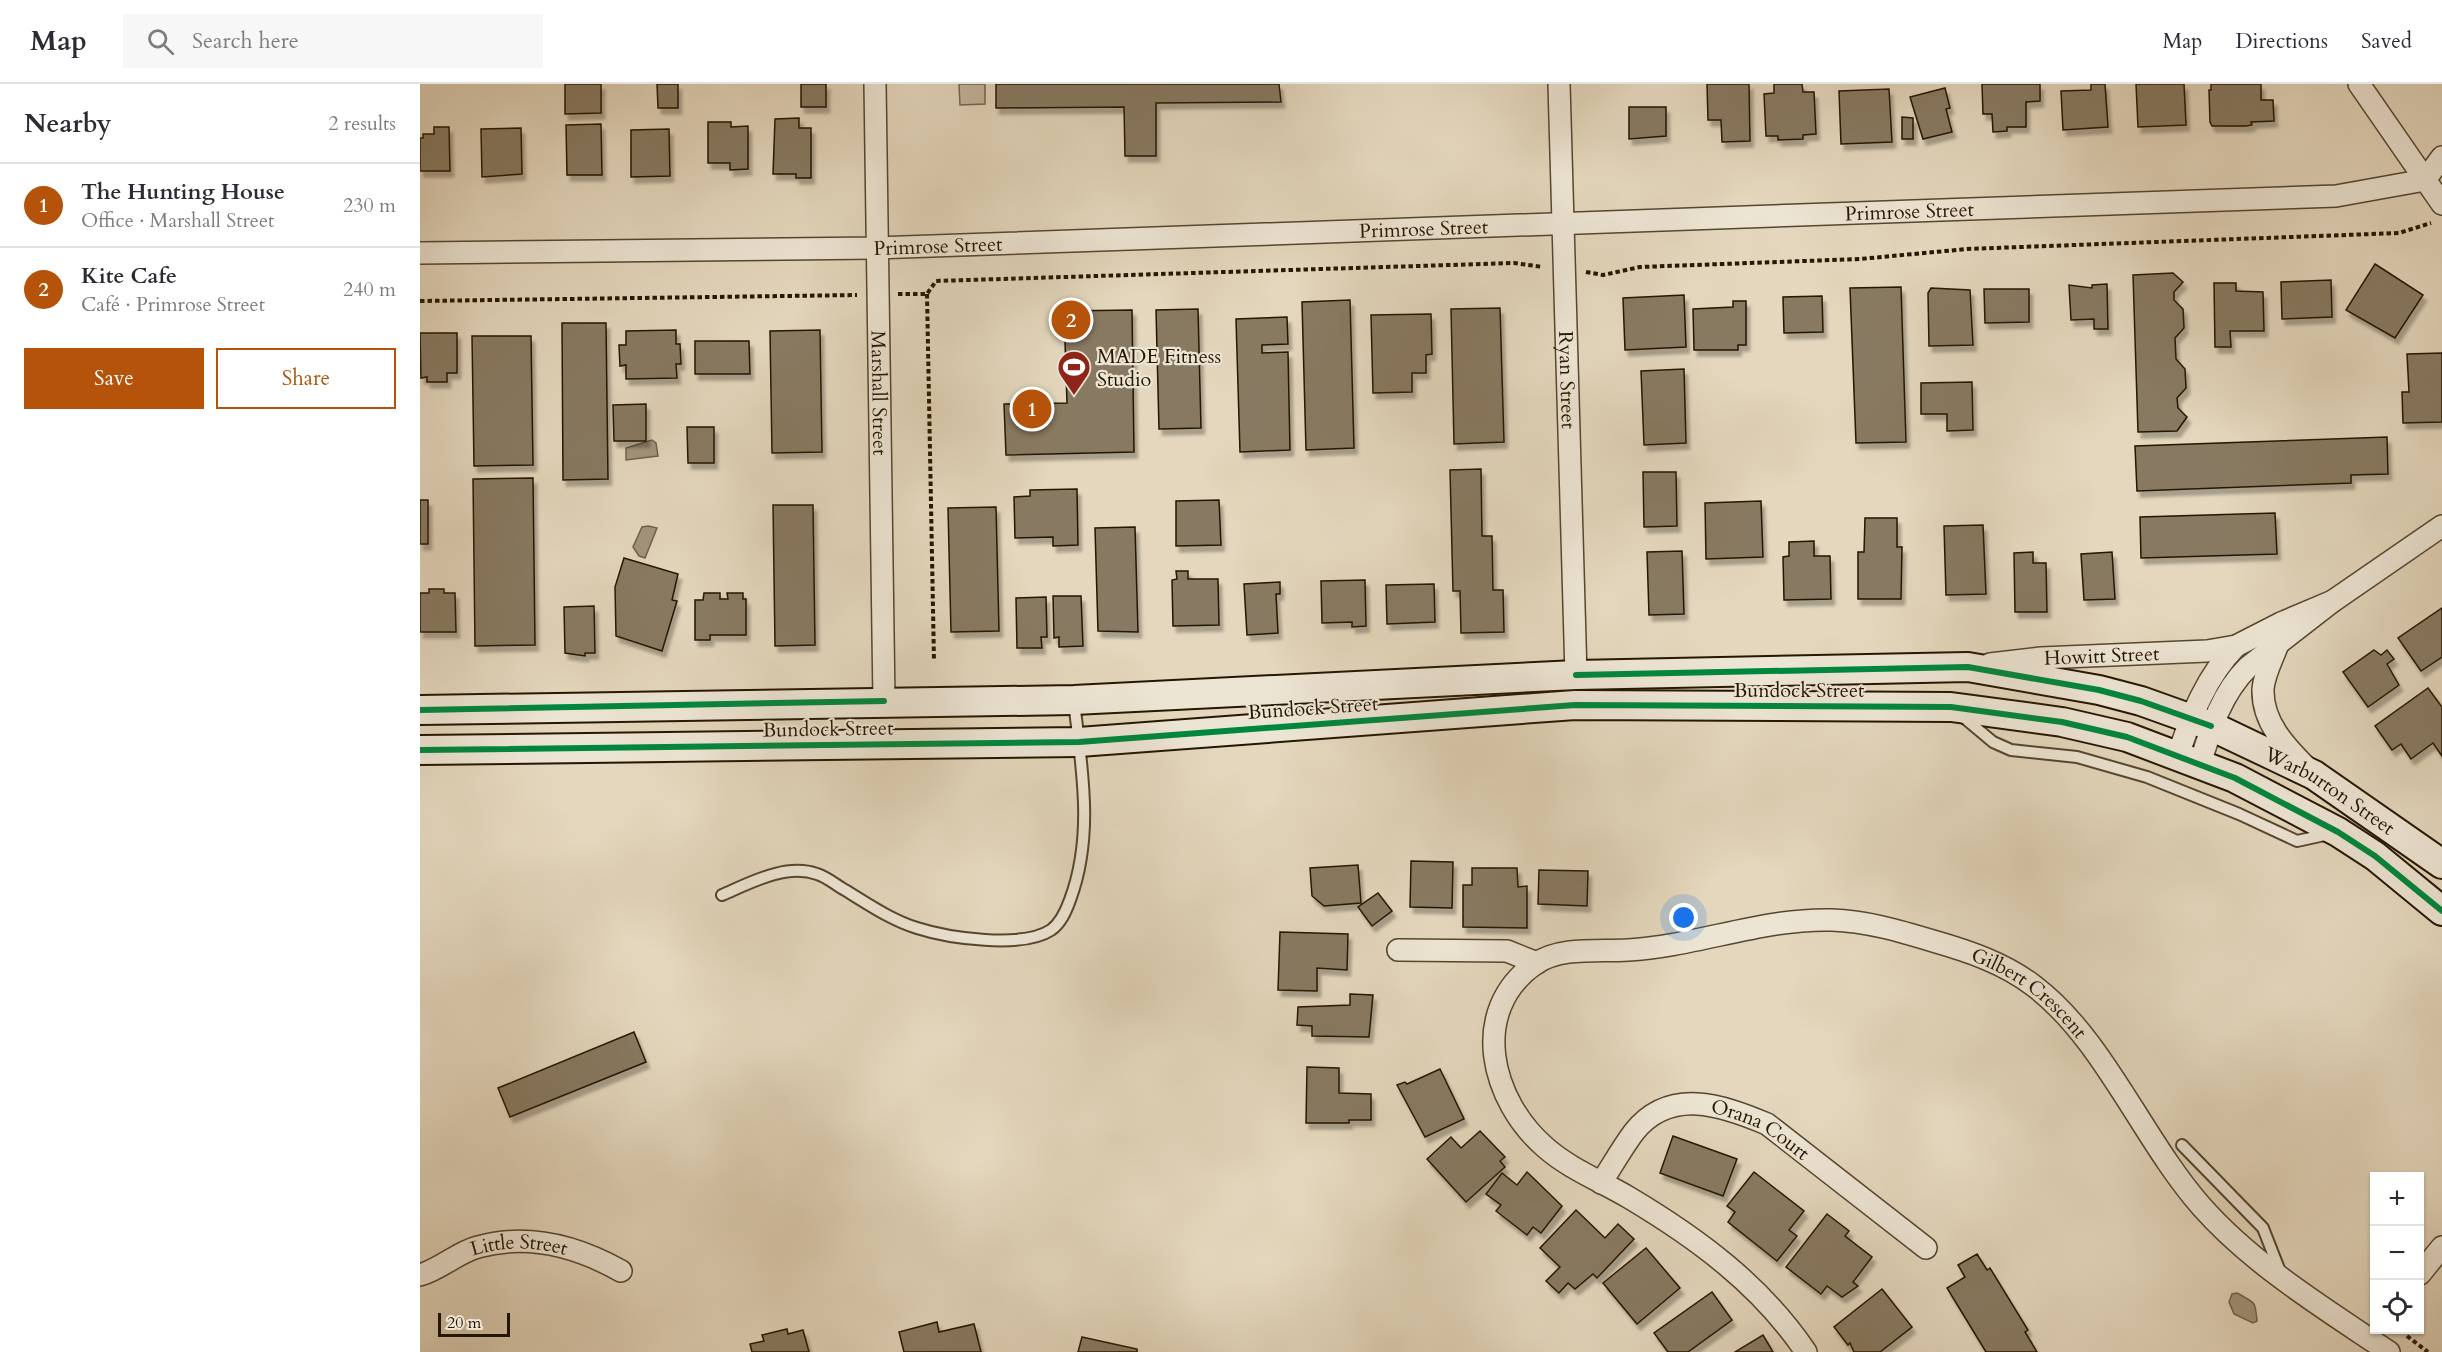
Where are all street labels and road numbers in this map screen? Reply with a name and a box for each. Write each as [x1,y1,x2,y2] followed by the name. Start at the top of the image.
[1844,195,1975,227] street label: Primrose Street
[1359,213,1489,244] street label: Primrose Street
[873,230,1004,262] street label: Primrose Street
[865,330,894,456] street label: Marshall Street
[1553,331,1582,430] street label: Ryan Street
[2043,639,2160,671] street label: Howitt Street
[1734,677,1865,704] street label: Bundock Street
[1247,690,1380,726] street label: Bundock Street
[762,714,894,744] street label: Bundock Street
[2259,740,2401,841] street label: Warburton Street
[1968,941,2094,1045] street label: Gilbert Crescent
[1708,1092,1816,1166] street label: Orana Court
[467,1228,571,1262] street label: Little Street

